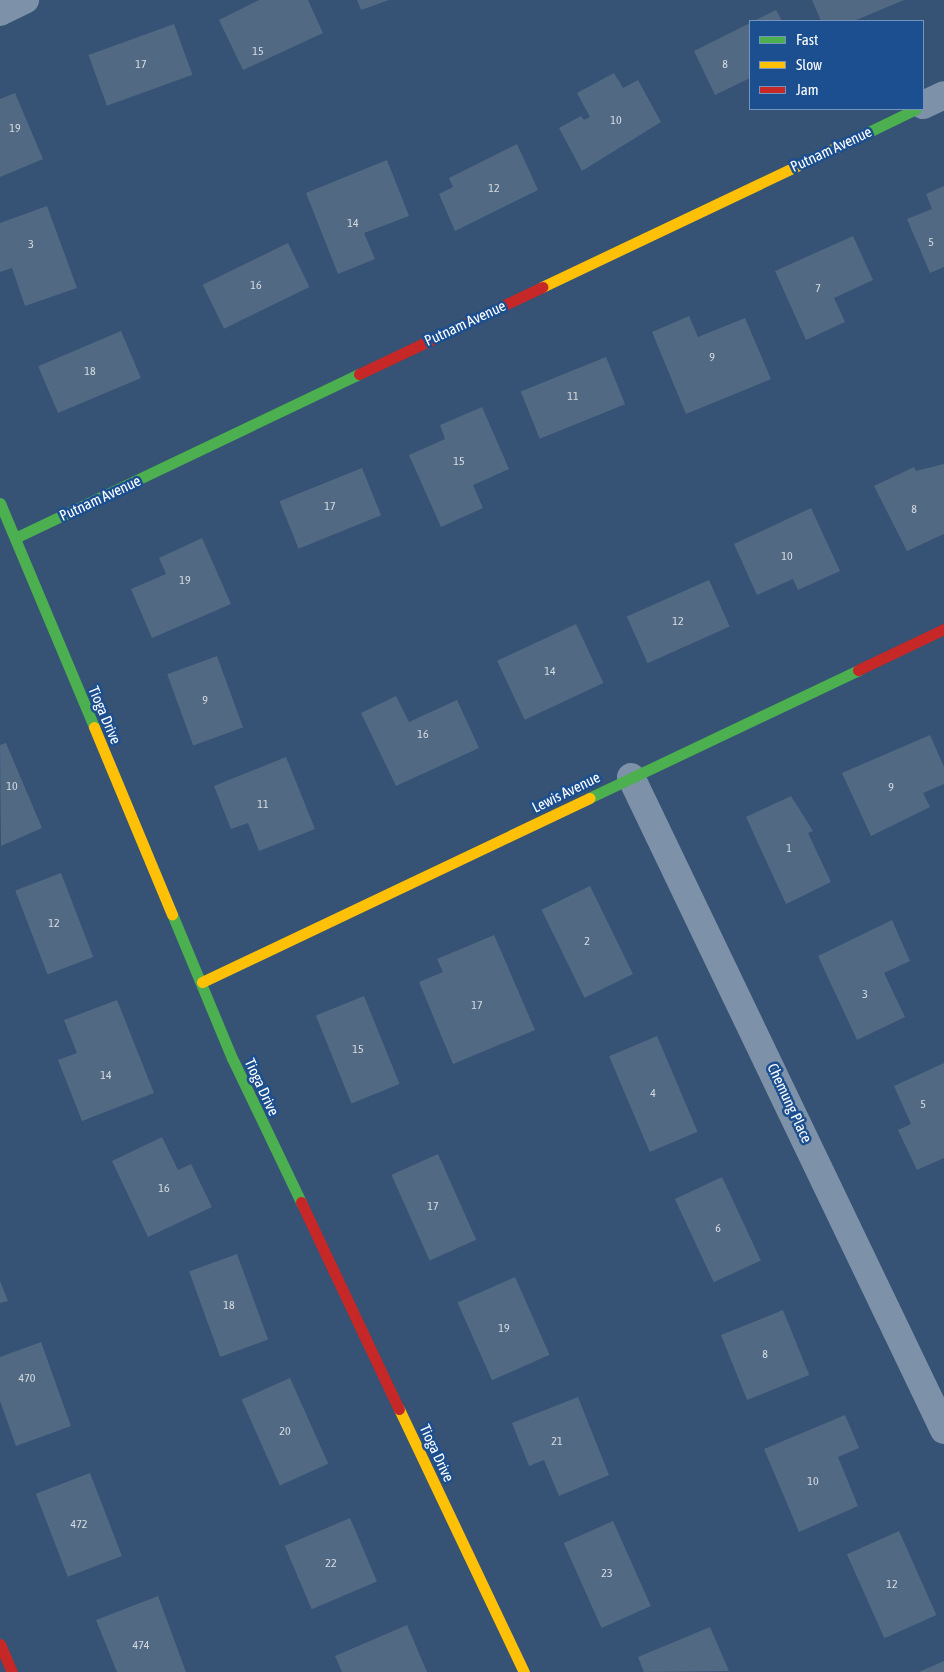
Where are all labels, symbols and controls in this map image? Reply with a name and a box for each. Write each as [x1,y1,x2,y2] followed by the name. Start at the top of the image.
[749,20,924,110] legend
[796,31,818,48] text: Fast
[252,45,264,59] house number: 15
[796,56,822,73] text: Slow
[135,58,147,72] house number: 17
[722,58,728,72] house number: 8
[796,81,819,98] text: Jam
[610,114,622,128] house number: 10
[9,122,21,136] house number: 19
[788,122,874,176] street label: Putnam Avenue
[488,182,500,196] house number: 12
[347,217,359,231] house number: 14
[928,236,934,250] house number: 5
[28,238,34,252] house number: 3
[250,279,262,293] house number: 16
[815,282,821,296] house number: 7
[422,296,508,350] street label: Putnam Avenue
[709,351,715,365] house number: 9
[84,365,96,379] house number: 18
[567,390,579,404] house number: 11
[453,455,465,469] house number: 15
[57,471,143,525] street label: Putnam Avenue
[324,500,336,514] house number: 17
[911,503,917,517] house number: 8
[781,550,793,564] house number: 10
[179,574,191,588] house number: 19
[672,615,684,629] house number: 12
[544,665,556,679] house number: 14
[85,683,125,747] street label: Tioga Drive
[202,694,208,708] house number: 9
[417,728,429,742] house number: 16
[529,768,603,816] street label: Lewis Avenue
[6,780,18,794] house number: 10
[888,781,894,795] house number: 9
[257,798,269,812] house number: 11
[786,842,792,856] house number: 1
[48,917,60,931] house number: 12
[584,935,590,949] house number: 2
[862,988,868,1002] house number: 3
[471,999,483,1013] house number: 17
[352,1043,364,1057] house number: 15
[241,1056,283,1118] street label: Tioga Drive
[764,1061,816,1145] street label: Chemung Place
[100,1069,112,1083] house number: 14
[650,1087,656,1101] house number: 4
[920,1098,926,1112] house number: 5
[158,1182,170,1196] house number: 16
[427,1200,439,1214] house number: 17
[715,1222,721,1236] house number: 6
[223,1299,235,1313] house number: 18
[498,1322,510,1336] house number: 19
[762,1348,768,1362] house number: 8
[19,1372,35,1386] house number: 470
[416,1422,458,1484] street label: Tioga Drive
[279,1425,291,1439] house number: 20
[551,1435,563,1449] house number: 21
[807,1475,819,1489] house number: 10
[71,1518,87,1532] house number: 472
[325,1557,337,1571] house number: 22
[601,1567,613,1581] house number: 23
[886,1578,898,1592] house number: 12
[133,1639,149,1653] house number: 474

